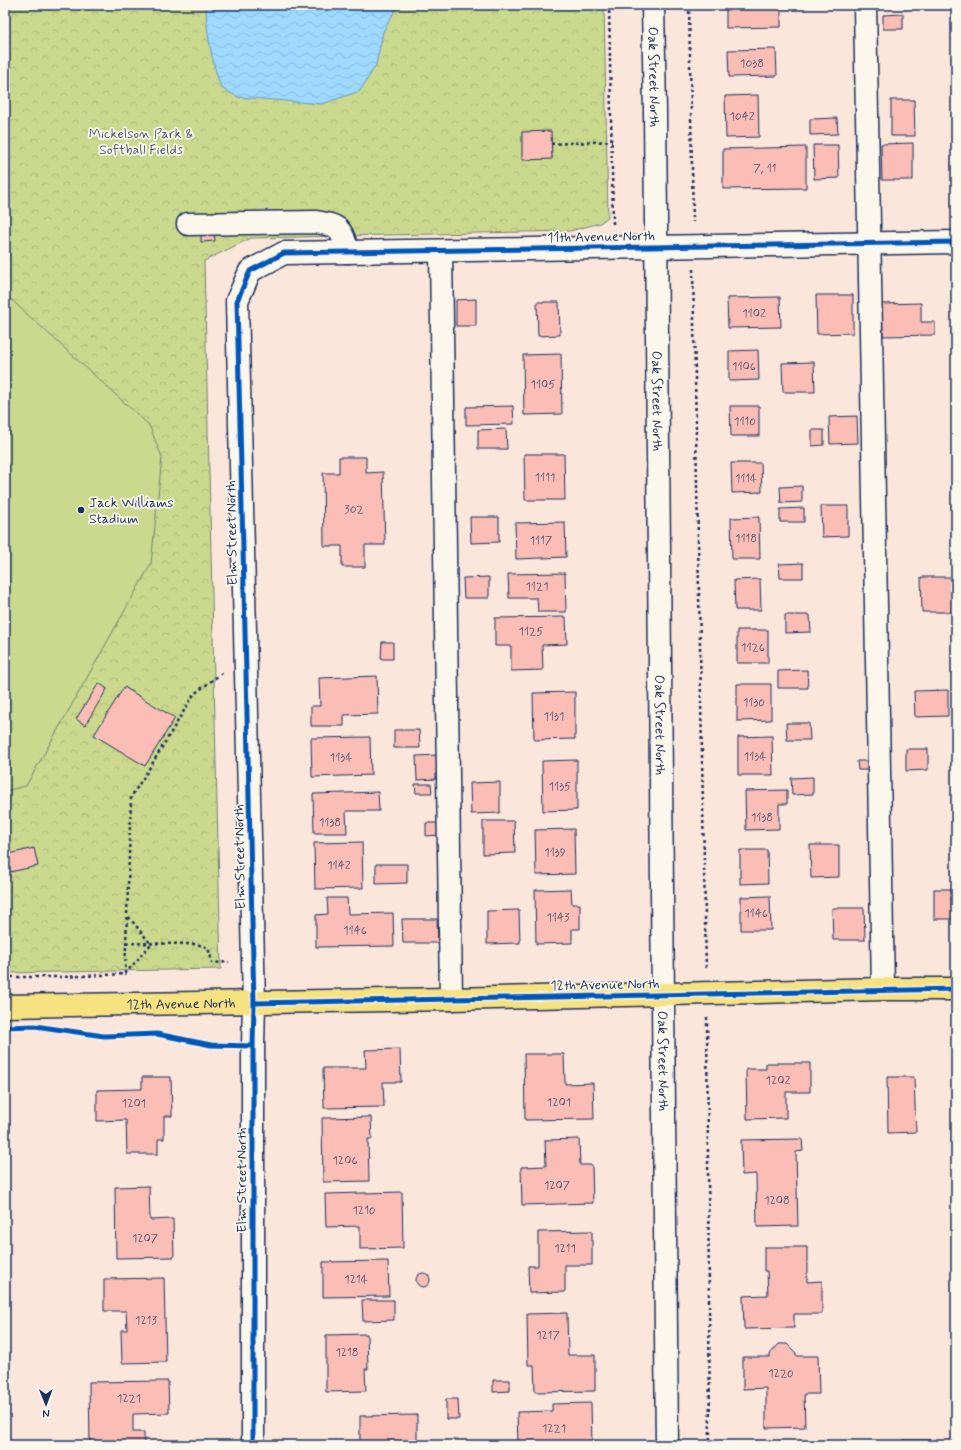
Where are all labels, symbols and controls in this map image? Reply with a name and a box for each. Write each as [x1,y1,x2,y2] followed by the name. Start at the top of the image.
[643,27,663,127] street label: Oak Street North
[740,56,764,72] house number: 1038
[729,109,755,125] house number: 1042
[89,125,193,159] park label: Mickelson Park & Softball Fields
[754,161,776,177] house number: 7, 11
[547,227,655,247] street label: 11th Avenue North
[742,306,766,322] house number: 1102
[647,351,666,451] street label: Oak Street North
[732,359,756,375] house number: 1106
[531,377,555,393] house number: 1105
[734,414,756,430] house number: 1110
[535,470,555,486] house number: 1111
[735,471,757,487] house number: 1114
[222,480,242,586] street label: Elm Street North
[89,494,174,528] place label: Jack Williams Stadium
[344,502,364,518] house number: 302
[76,505,86,515] marker: Jack Williams Stadium
[735,531,757,547] house number: 1118
[530,533,552,549] house number: 1117
[525,579,549,595] house number: 1121
[519,624,543,640] house number: 1125
[741,640,765,656] house number: 1126
[650,675,669,775] street label: Oak Street North
[743,695,765,711] house number: 1130
[544,709,564,725] house number: 1131
[744,749,766,765] house number: 1134
[330,750,352,766] house number: 1134
[549,779,571,795] house number: 1135
[230,804,250,910] street label: Elm Street North
[751,810,773,826] house number: 1138
[319,815,341,831] house number: 1138
[544,845,566,861] house number: 1139
[327,858,351,874] house number: 1142
[744,906,768,922] house number: 1146
[546,910,570,926] house number: 1143
[343,923,367,939] house number: 1146
[550,975,660,995] street label: 12th Avenue North
[126,994,236,1014] street label: 12th Avenue North
[653,1011,672,1111] street label: Oak Street North
[766,1073,791,1089] house number: 1202
[547,1095,571,1111] house number: 1201
[122,1096,146,1112] house number: 1201
[233,1127,251,1233] street label: Elm Street North
[332,1153,358,1169] house number: 1206
[544,1178,570,1194] house number: 1207
[764,1193,790,1209] house number: 1208
[352,1203,376,1219] house number: 1210
[132,1231,158,1247] house number: 1207
[554,1241,576,1257] house number: 1211
[344,1272,368,1288] house number: 1214
[135,1313,157,1329] house number: 1213
[536,1328,560,1344] house number: 1217
[335,1345,359,1361] house number: 1218
[768,1366,794,1382] house number: 1220
[26,1384,66,1424] north arrow
[117,1391,141,1407] house number: 1221
[42,1406,50,1420] text: N
[542,1421,566,1437] house number: 1221

